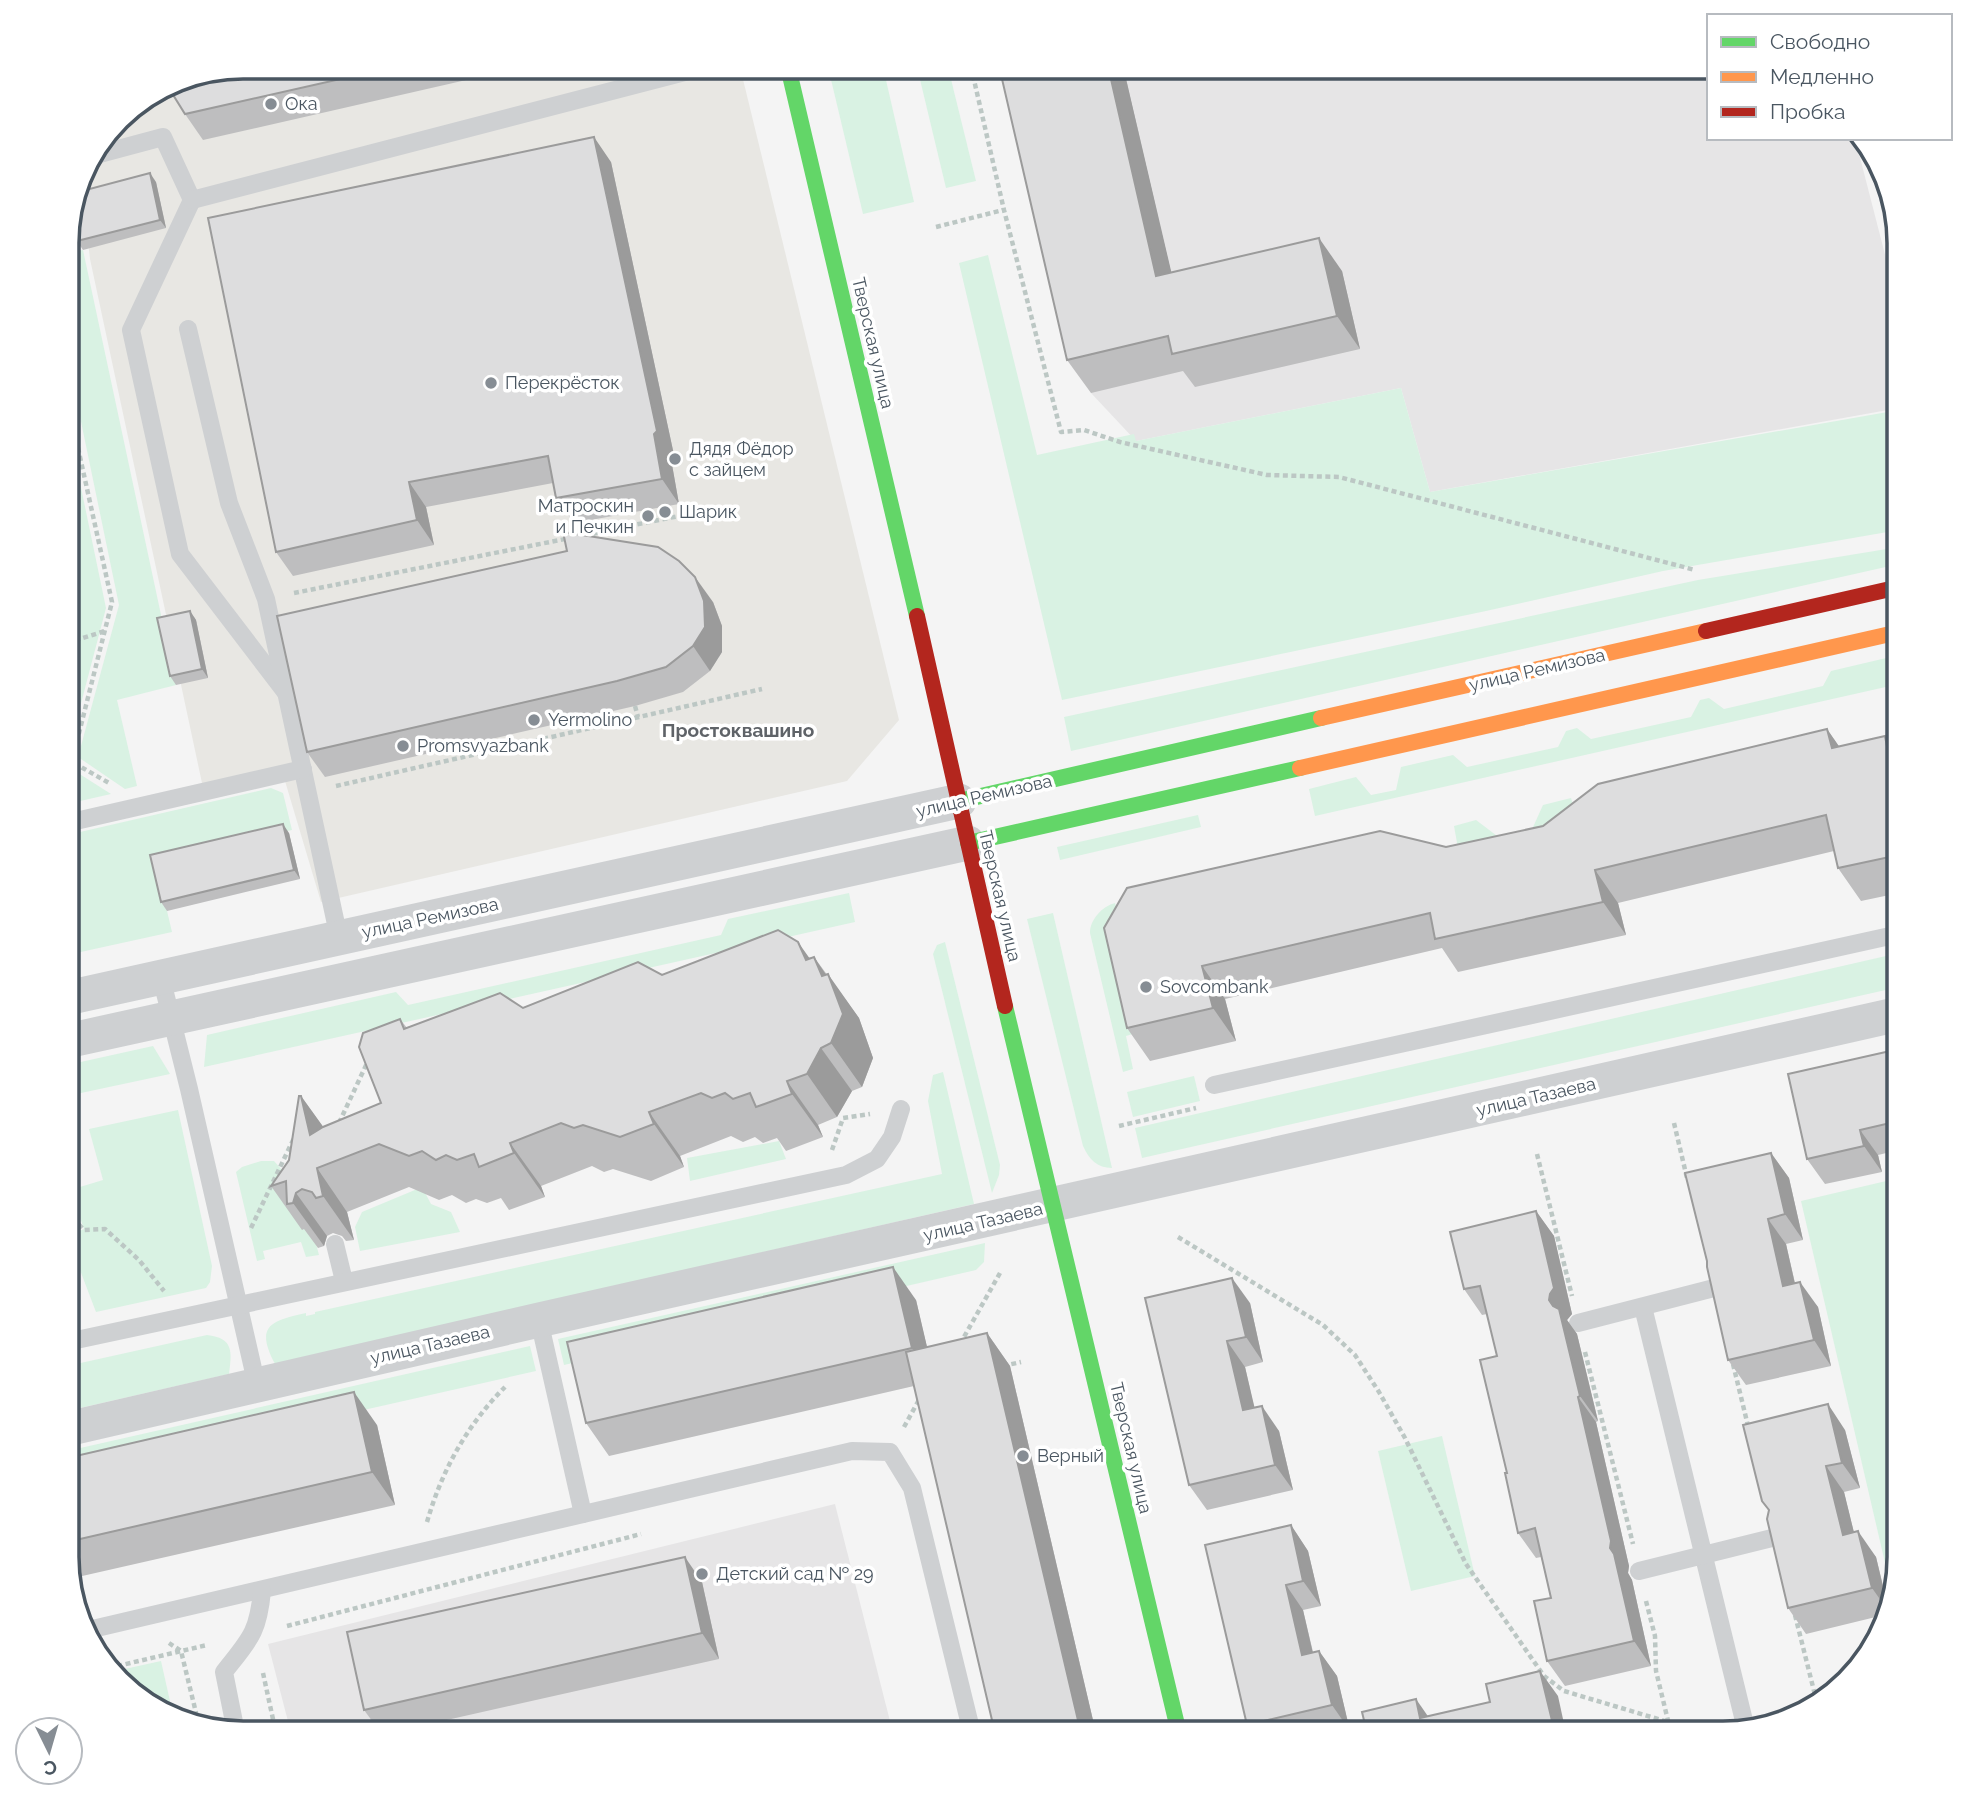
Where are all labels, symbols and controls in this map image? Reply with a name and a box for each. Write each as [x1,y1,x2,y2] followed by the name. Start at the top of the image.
[1707,14,1952,140] legend
[1770,29,1870,54] text: Свободно
[1770,64,1874,89] text: Медленно
[285,93,318,114] place label: Ока
[263,96,279,112] marker: Ока
[1770,99,1846,124] text: Пробка
[848,275,899,411] street label: Тверская улица
[505,372,620,393] place label: Перекрёсток
[483,375,499,391] marker: Перекрёсток
[689,438,794,480] place label: Дядя Фёдор с зайцем
[667,451,683,467] marker: Дядя Фёдор с зайцем
[538,495,634,537] place label: Матроскин и Печкин
[679,501,737,522] place label: Шарик
[657,504,673,520] marker: Шарик
[640,508,656,524] marker: Матроскин и Печкин
[1467,644,1607,695] street label: улица Ремизова
[548,709,633,730] place label: Yermolino
[526,712,542,728] marker: Yermolino
[662,719,814,741] district label: Простоквашино
[417,735,549,756] place label: Promsvyazbank
[395,738,411,754] marker: Promsvyazbank
[914,770,1054,821] street label: улица Ремизова
[975,828,1026,964] street label: Тверская улица
[360,893,500,942] street label: улица Ремизова
[1160,976,1269,997] place label: Sovcombank
[1138,979,1154,995] marker: Sovcombank
[1474,1073,1598,1120] street label: улица Тазаева
[921,1198,1045,1245] street label: улица Тазаева
[368,1321,492,1368] street label: улица Тазаева
[1106,1380,1157,1516] street label: Тверская улица
[1037,1445,1104,1466] place label: Верный
[1015,1448,1031,1464] marker: Верный
[716,1563,874,1584] place label: Детский сад № 29
[694,1566,710,1582] marker: Детский сад № 29
[14,1716,84,1786] north arrow
[43,1756,58,1779] text: С

